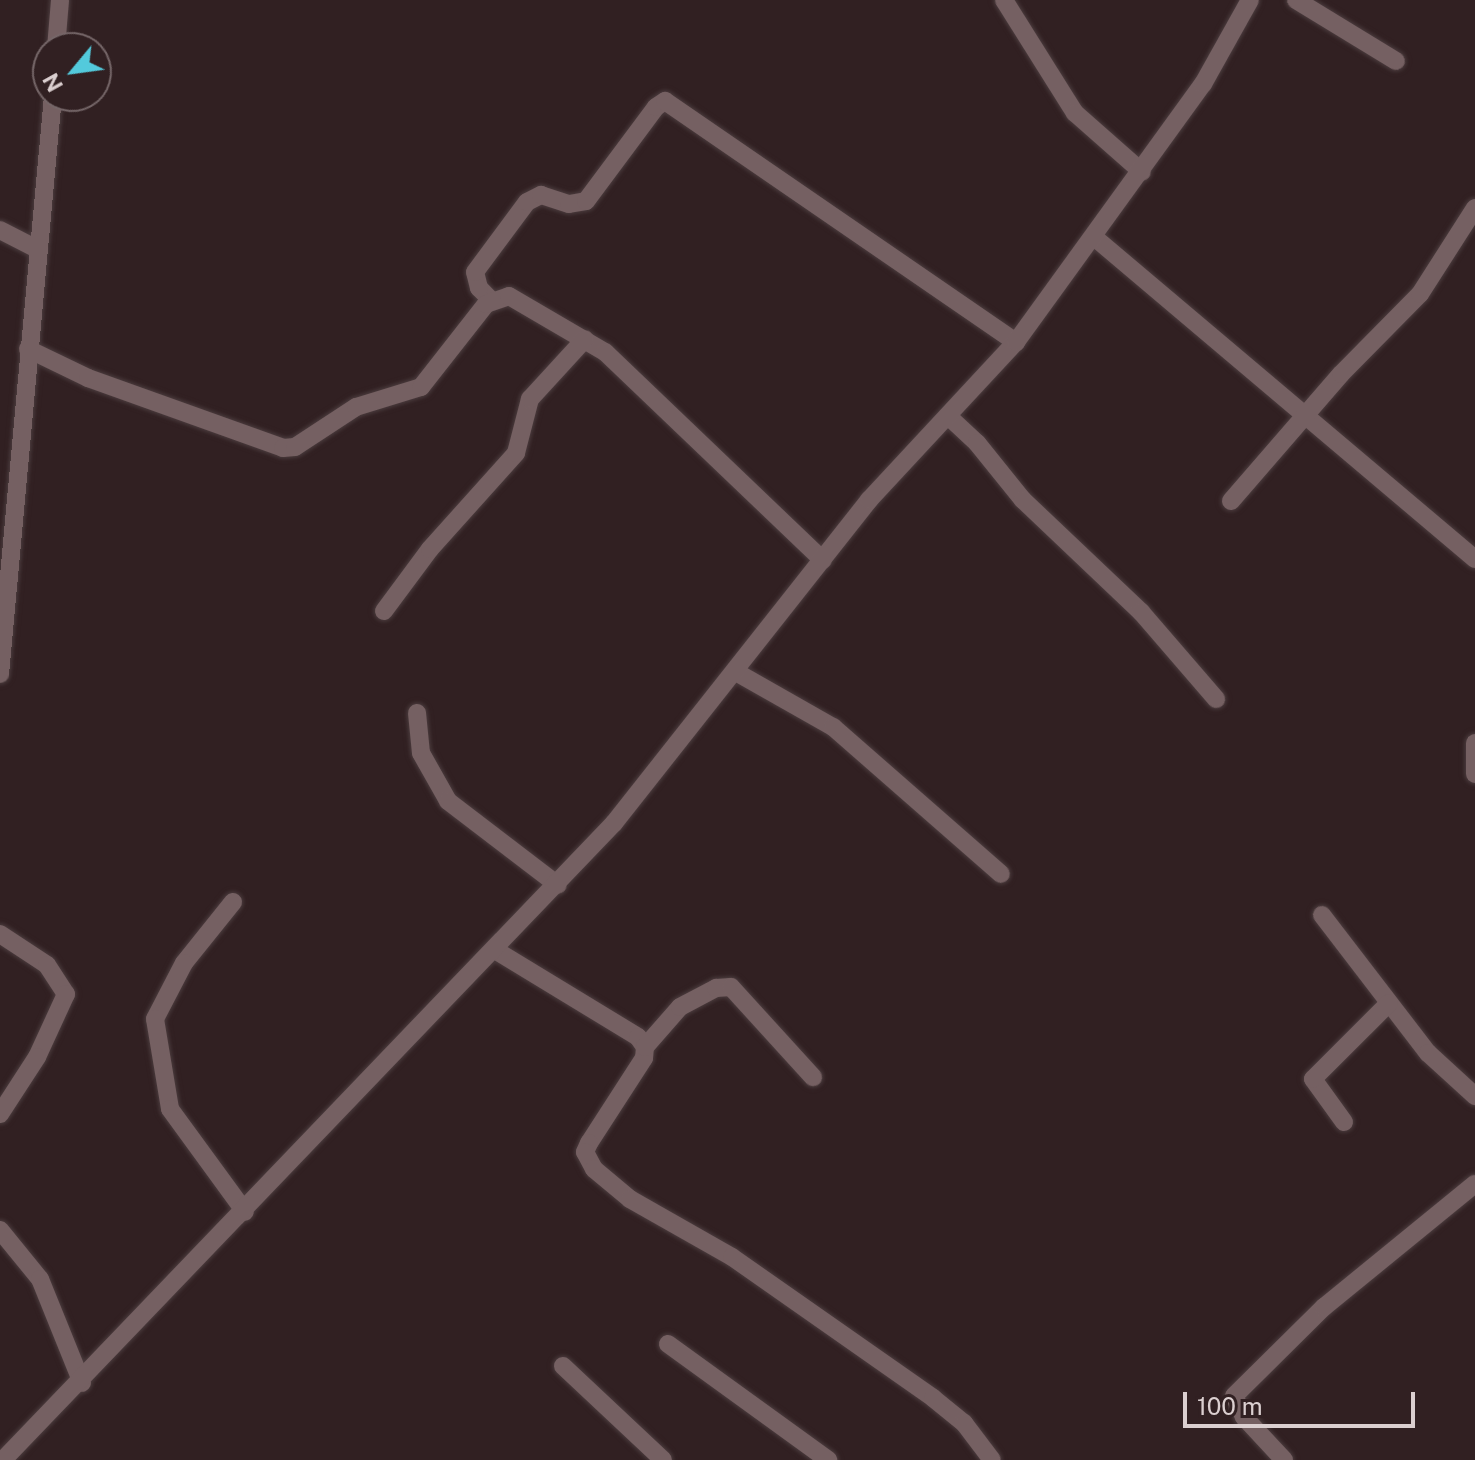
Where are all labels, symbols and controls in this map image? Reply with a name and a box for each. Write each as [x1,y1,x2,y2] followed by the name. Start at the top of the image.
[32,32,112,112] north arrow
[37,69,68,96] text: N
[1187,1376,1419,1426] scale bar
[1197,1392,1263,1420] text: 100 m

